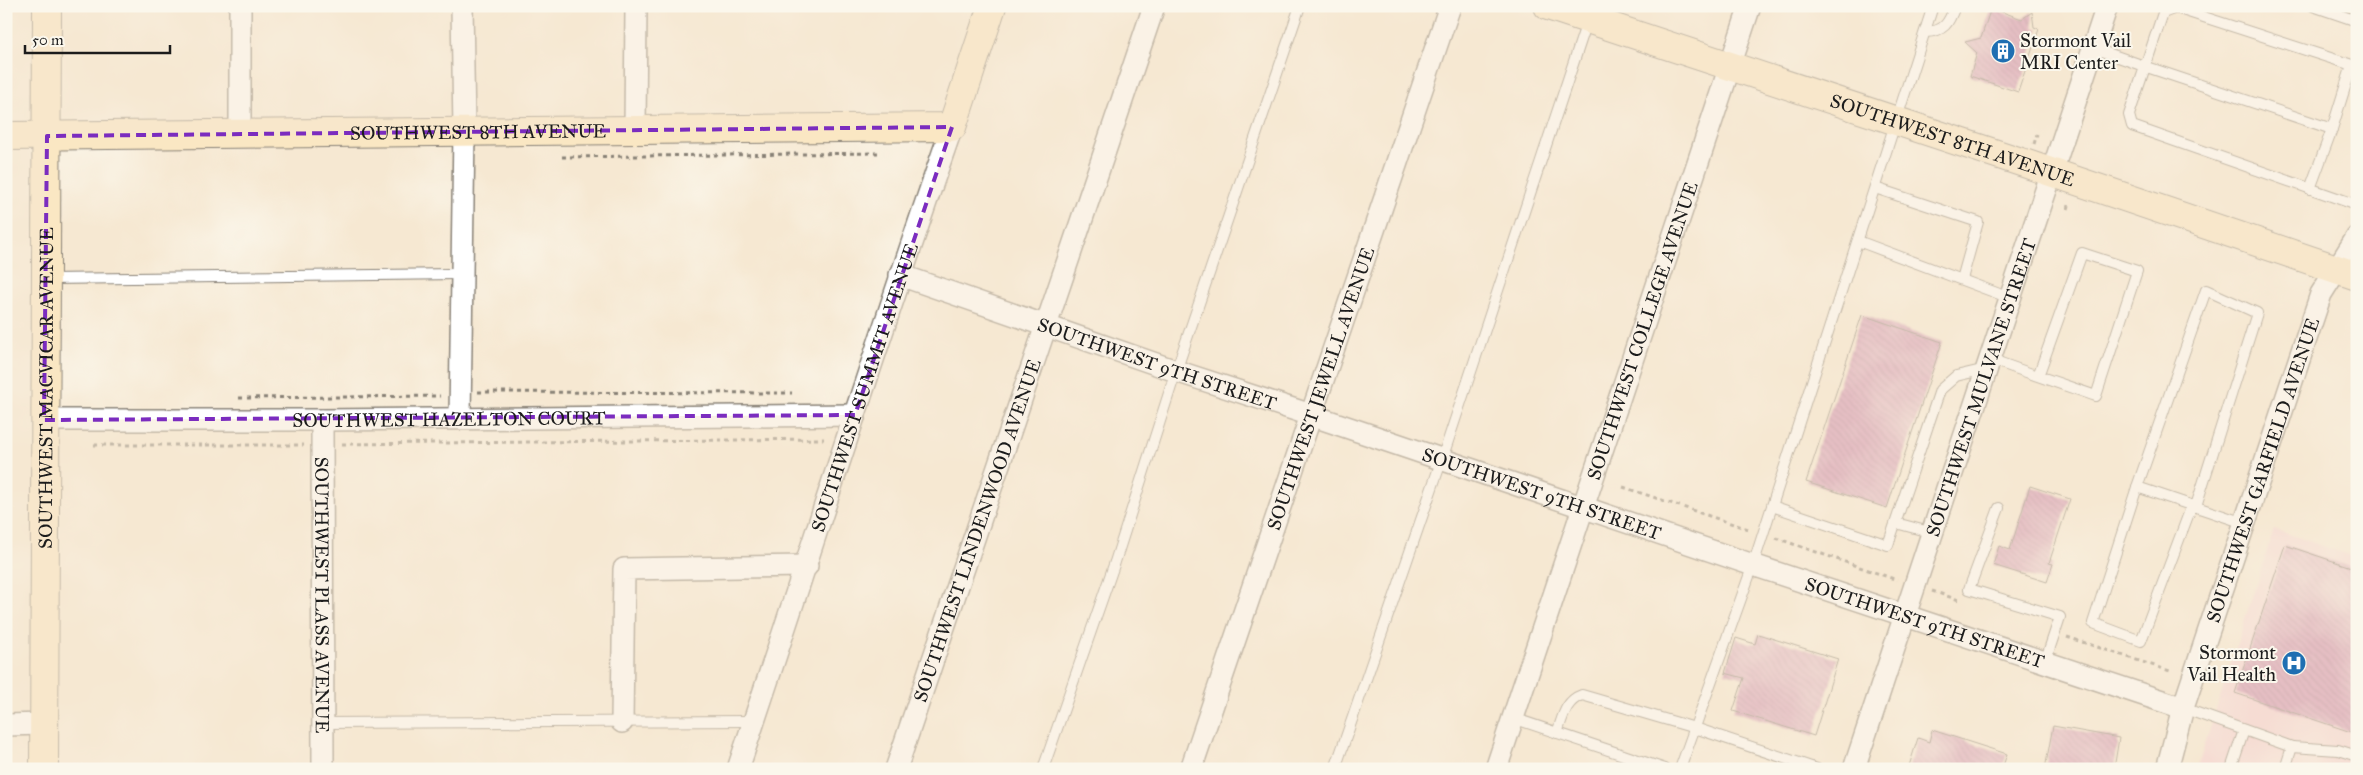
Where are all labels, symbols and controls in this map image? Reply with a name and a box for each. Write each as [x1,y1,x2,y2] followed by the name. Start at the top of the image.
[25,22,170,54] scale bar
[2020,29,2132,74] place label: Stormont Vail MRI Center
[32,31,64,49] text: 50 m
[1990,38,2016,64] building icon: Stormont Vail MRI Center
[1827,88,2078,191] street label: SOUTHWEST 8TH AVENUE
[350,119,607,144] street label: SOUTHWEST 8TH AVENUE
[1582,178,1702,483] street label: SOUTHWEST COLLEGE AVENUE
[33,227,58,549] street label: SOUTHWEST MACVICAR AVENUE
[1920,235,2041,539] street label: SOUTHWEST MULVANE STREET
[806,240,923,535] street label: SOUTHWEST SUMMIT AVENUE
[1262,243,1379,533] street label: SOUTHWEST JEWELL AVENUE
[1035,312,1280,415] street label: SOUTHWEST 9TH STREET
[2201,314,2324,625] street label: SOUTHWEST GARFIELD AVENUE
[908,355,1046,705] street label: SOUTHWEST LINDENWOOD AVENUE
[292,406,606,432] street label: SOUTHWEST HAZELTON COURT
[1419,442,1664,545] street label: SOUTHWEST 9TH STREET
[311,457,334,734] street label: SOUTHWEST PLASS AVENUE
[1802,572,2047,673] street label: SOUTHWEST 9TH STREET
[2186,641,2276,686] place label: Stormont Vail Health
[2281,650,2307,676] hospital icon: Stormont Vail Health

